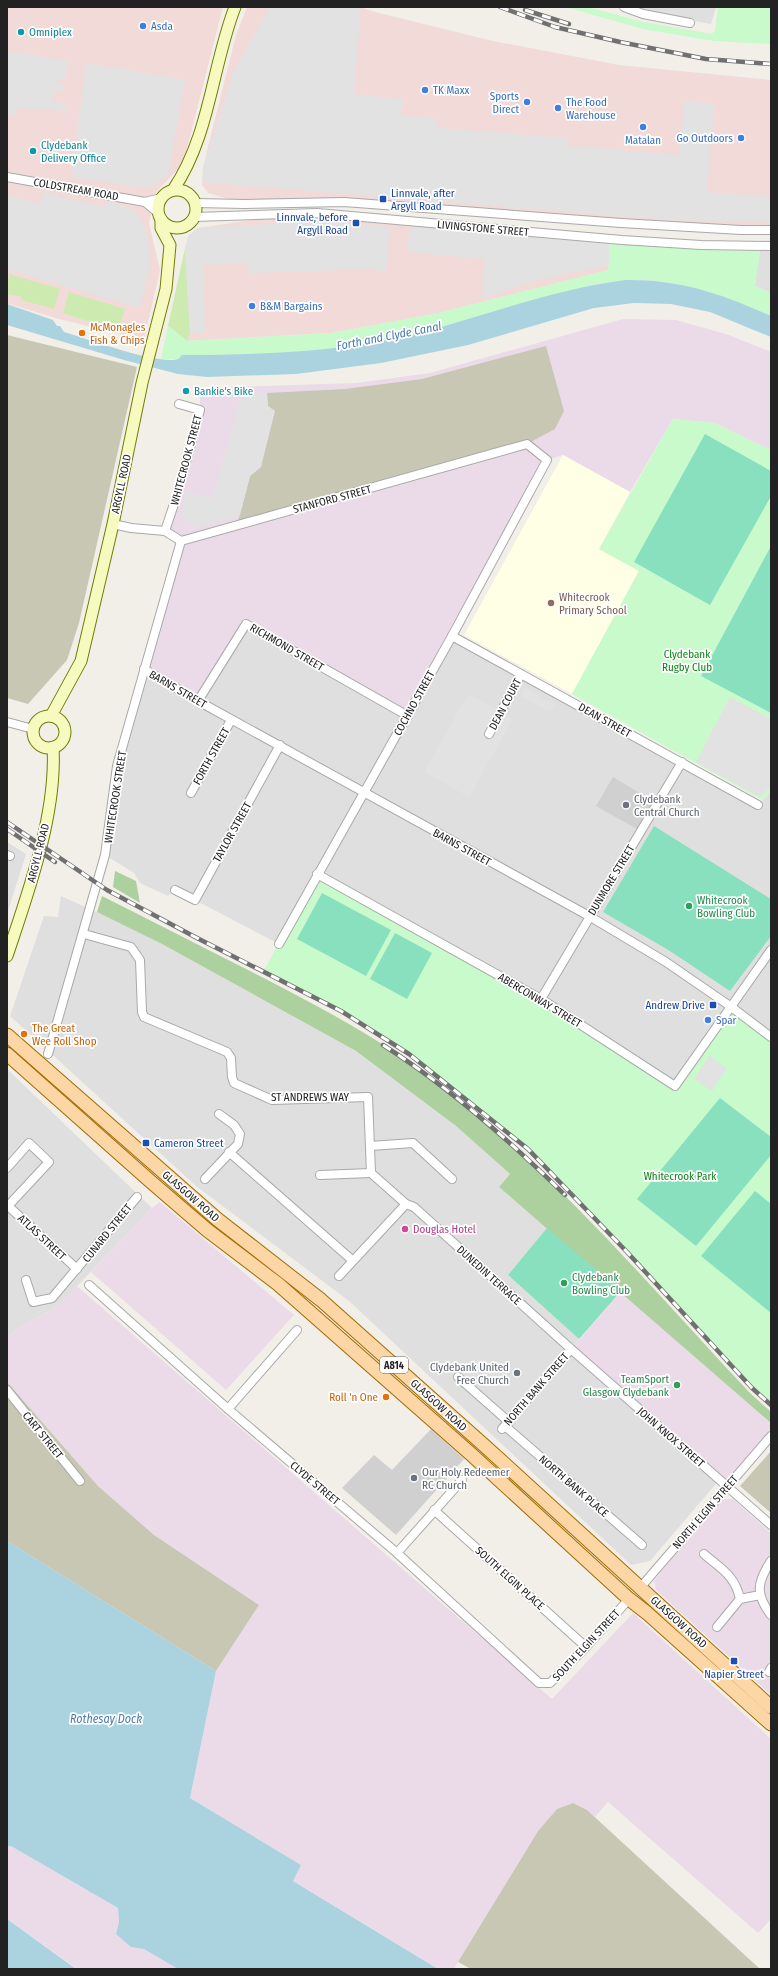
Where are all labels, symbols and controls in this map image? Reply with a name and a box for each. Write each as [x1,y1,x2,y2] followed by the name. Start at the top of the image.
[151,20,173,33] place label: Asda
[138,21,148,31] marker: Asda
[29,26,72,39] place label: Omniplex
[16,27,26,37] marker: Omniplex
[433,84,470,97] place label: TK Maxx
[420,85,430,95] marker: TK Maxx
[490,90,519,116] place label: Sports Direct
[566,96,616,122] place label: The Food Warehouse
[522,97,532,107] marker: Sports Direct
[553,103,563,113] marker: The Food Warehouse
[638,122,648,132] marker: Matalan
[676,132,733,145] place label: Go Outdoors
[736,133,746,143] marker: Go Outdoors
[625,134,661,147] place label: Matalan
[41,139,106,165] place label: Clydebank Delivery Office
[28,146,38,156] marker: Clydebank Delivery Office
[32,176,119,203] street label: COLDSTREAM ROAD
[391,187,455,213] place label: Linnvale, after Argyll Road
[378,194,388,204] marker: Linnvale, after Argyll Road
[276,211,348,237] place label: Linnvale, before Argyll Road
[351,218,361,228] marker: Linnvale, before Argyll Road
[436,218,530,239] street label: LIVINGSTONE STREET
[260,300,323,313] place label: B&M Bargains
[247,301,257,311] marker: B&M Bargains
[335,319,443,353] water label: Forth and Clyde Canal
[90,321,146,347] place label: McMonagles Fish & Chips
[77,328,87,338] marker: McMonagles Fish & Chips
[194,385,253,398] place label: Bankie's Bike
[181,386,191,396] marker: Bankie's Bike
[168,413,205,507] street label: WHITECROOK STREET
[109,453,134,515] street label: ARGYLL ROAD
[292,483,374,516] street label: STANFORD STREET
[559,591,627,617] place label: Whitecrook Primary School
[546,598,556,608] marker: Whitecrook Primary School
[248,621,327,674] street label: RICHMOND STREET
[662,648,712,674] park label: Clydebank Rugby Club
[147,668,210,712] street label: BARNS STREET
[391,668,438,738] street label: COCHNO STREET
[487,676,525,732] street label: DEAN COURT
[576,701,634,741] street label: DEAN STREET
[190,725,233,787] street label: FORTH STREET
[102,749,129,844] street label: WHITECROOK STREET
[634,793,700,819] place label: Clydebank Central Church
[211,799,255,865] street label: TAYLOR STREET
[621,800,631,810] marker: Clydebank Central Church
[25,822,52,884] street label: ARGYLL ROAD
[431,826,494,869] street label: BARNS STREET
[585,842,638,918] street label: DUNMORE STREET
[697,894,755,920] place label: Whitecrook Bowling Club
[684,901,694,911] marker: Whitecrook Bowling Club
[496,970,585,1031] street label: ABERCONWAY STREET
[645,999,705,1012] place label: Andrew Drive
[708,1000,718,1010] marker: Andrew Drive
[716,1014,737,1027] place label: Spar
[703,1015,713,1025] marker: Spar
[32,1022,97,1048] place label: The Great Wee Roll Shop
[19,1029,29,1039] marker: The Great Wee Roll Shop
[271,1091,350,1104] street label: ST ANDREWS WAY
[154,1137,224,1150] place label: Cameron Street
[141,1138,151,1148] marker: Cameron Street
[159,1168,222,1225] street label: GLASGOW ROAD
[644,1170,717,1183] park label: Whitecrook Park
[80,1201,135,1265] street label: CUNARD STREET
[15,1212,69,1263] street label: ATLAS STREET
[413,1223,476,1236] place label: Douglas Hotel
[400,1224,410,1234] marker: Douglas Hotel
[454,1243,523,1308] street label: DUNEDIN TERRACE
[572,1271,630,1297] place label: Clydebank Bowling Club
[559,1278,569,1288] marker: Clydebank Bowling Club
[501,1350,572,1428] street label: NORTH BANK STREET
[380,1357,408,1373] road number: A814
[430,1361,509,1387] place label: Clydebank United Free Church
[512,1368,522,1378] marker: Clydebank United Free Church
[583,1373,670,1399] place label: TeamSport Glasgow Clydebank
[408,1377,470,1434] street label: GLASGOW ROAD
[672,1380,682,1390] marker: TeamSport Glasgow Clydebank
[329,1391,378,1404] place label: Roll 'n One
[381,1392,391,1402] marker: Roll 'n One
[634,1405,708,1471] street label: JOHN KNOX STREET
[20,1409,66,1462] street label: CART STREET
[536,1453,611,1520] street label: NORTH BANK PLACE
[287,1459,343,1508] street label: CLYDE STREET
[422,1466,510,1492] place label: Our Holy Redeemer RC Church
[670,1472,742,1552] street label: NORTH ELGIN STREET
[409,1473,419,1483] marker: Our Holy Redeemer RC Church
[473,1544,547,1613] street label: SOUTH ELGIN PLACE
[648,1594,710,1651] street label: GLASGOW ROAD
[550,1606,623,1684] street label: SOUTH ELGIN STREET
[729,1656,739,1666] marker: Napier Street
[704,1668,764,1681] place label: Napier Street
[70,1712,142,1726] water label: Rothesay Dock

